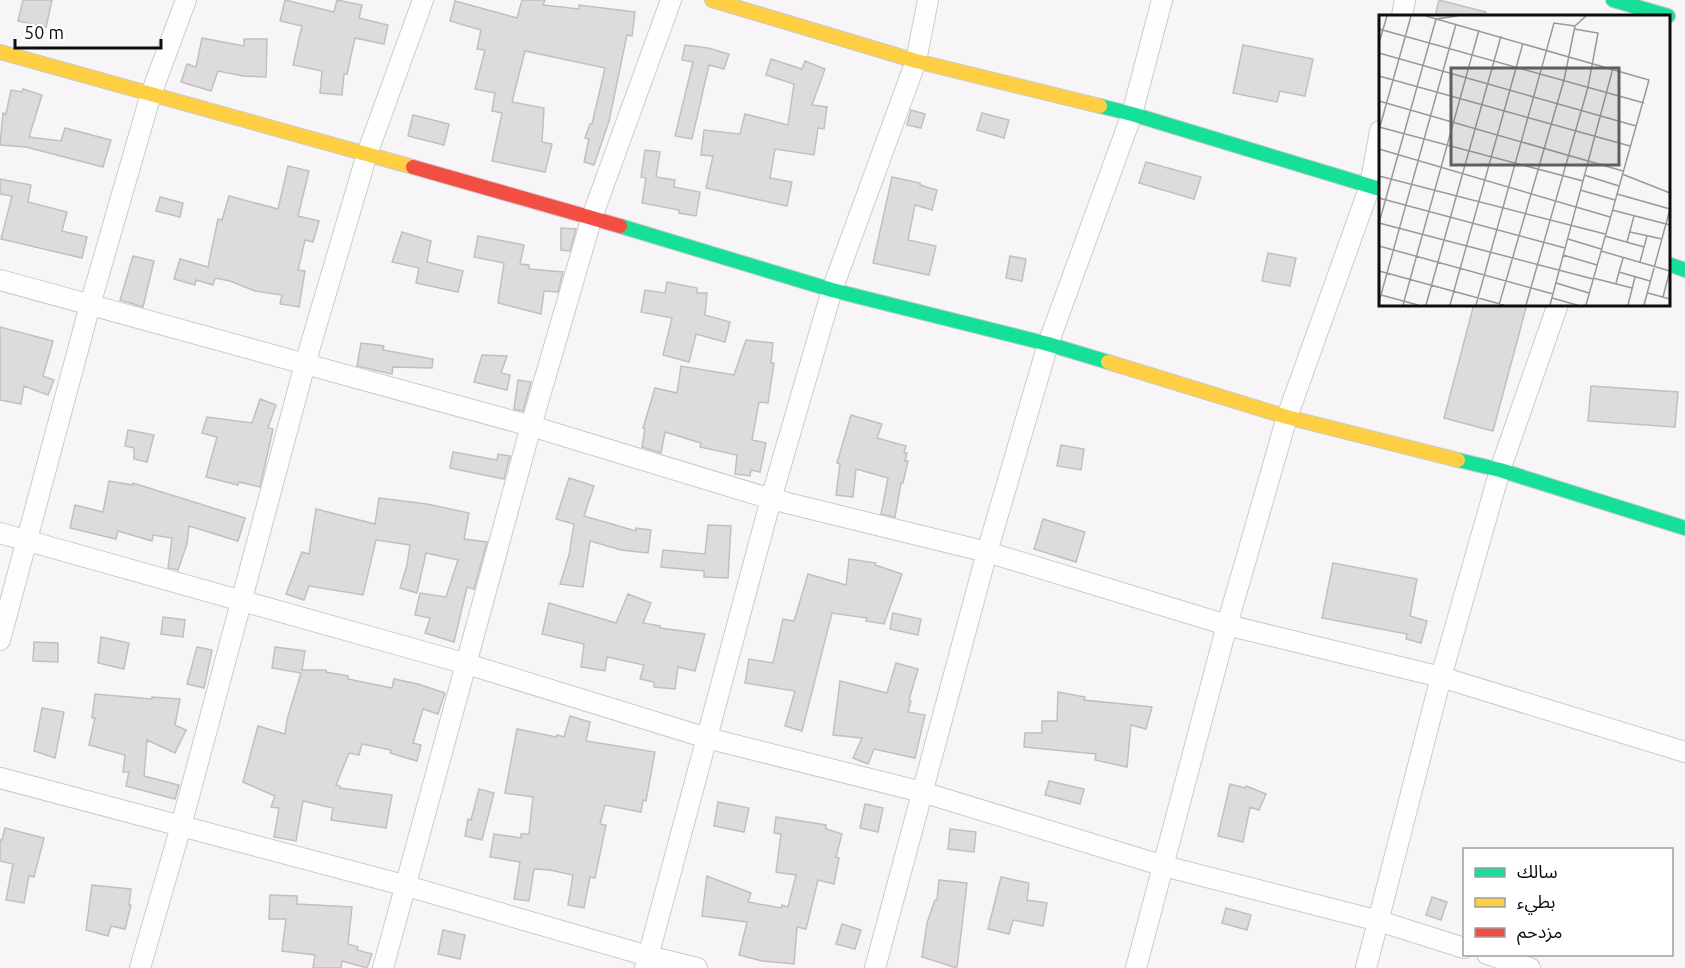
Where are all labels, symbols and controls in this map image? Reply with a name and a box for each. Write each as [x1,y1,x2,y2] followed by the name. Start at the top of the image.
[15,12,160,50] scale bar
[1379,15,1670,306] inset map
[24,22,64,42] text: 50 m
[1463,848,1673,956] legend
[1517,861,1558,881] text: سالك
[1517,891,1555,915] text: بطيء
[1517,921,1562,945] text: مزدحم

